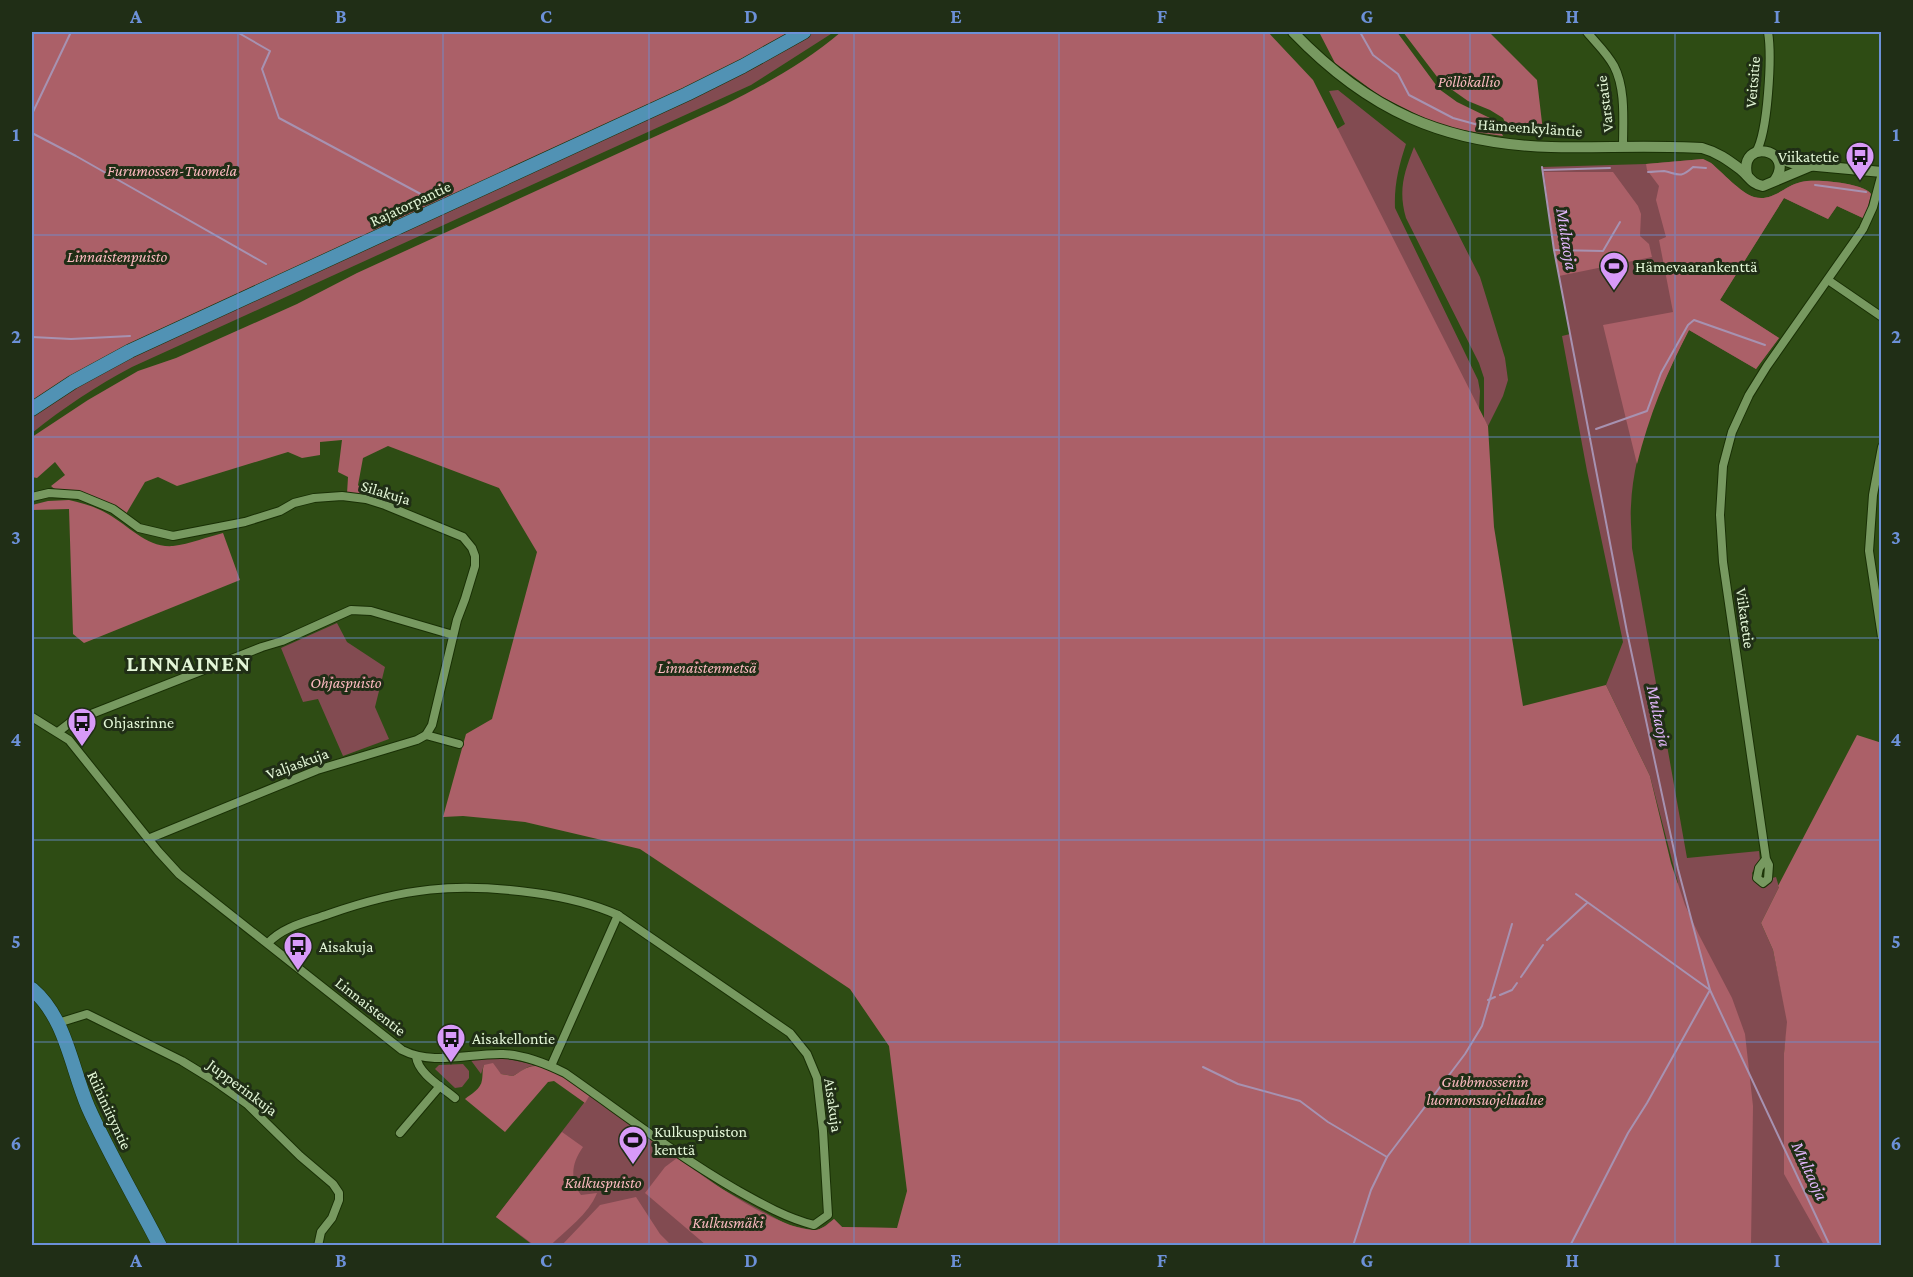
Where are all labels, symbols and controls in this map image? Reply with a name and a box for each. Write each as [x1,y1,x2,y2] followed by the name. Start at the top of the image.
[129,5,143,27] text: A
[335,5,347,27] text: B
[540,5,552,27] text: C
[744,5,758,27] text: D
[950,5,962,27] text: E
[1157,5,1168,27] text: F
[1361,5,1374,27] text: G
[1565,5,1579,27] text: H
[1774,5,1781,27] text: I
[1742,56,1763,109] street label: Veitsitie
[1438,73,1500,90] park label: Pöllökallio
[1593,75,1616,133] street label: Varstatie
[1477,115,1583,141] street label: Hämeenkyläntie
[12,123,20,145] text: 1
[1892,123,1900,145] text: 1
[1844,140,1876,182] bus stop icon: Viikatetie
[1778,148,1839,165] place label: Viikatetie
[107,162,237,179] park label: Furumossen-Tuomela
[367,177,454,230] street label: Rajatorpantie
[1551,205,1582,272] water label: Multaoja
[67,248,167,266] park label: Linnaistenpuisto
[1598,250,1630,292] sports icon: Hämevaarankenttä
[1635,258,1758,275] place label: Hämevaarankenttä
[11,325,21,347] text: 2
[1891,325,1901,347] text: 2
[359,477,413,509] street label: Silakuja
[11,526,21,548] text: 3
[1891,526,1901,548] text: 3
[1733,587,1758,649] street label: Viikatetie
[126,651,252,676] district label: LINNAINEN
[657,659,757,676] park label: Linnaistenmetsä
[310,674,382,692] park label: Ohjaspuisto
[1642,682,1675,749] water label: Multaoja
[66,706,98,748] bus stop icon: Ohjasrinne
[103,714,174,732] place label: Ohjasrinne
[11,728,22,750] text: 4
[1891,728,1902,750] text: 4
[264,744,332,784] street label: Valjaskuja
[11,930,21,952] text: 5
[282,930,314,972] bus stop icon: Aisakuja
[1891,930,1901,952] text: 5
[319,938,374,956] place label: Aisakuja
[332,974,409,1039] street label: Linnaistentie
[435,1022,467,1064] bus stop icon: Aisakellontie
[472,1030,555,1047] place label: Aisakellontie
[202,1054,281,1120] street label: Jupperinkuja
[83,1068,135,1153] street label: Riihiniityntie
[1426,1073,1544,1109] park label: Gubbmossenin luonnonsuojelualue
[820,1077,846,1134] street label: Aisakuja
[654,1123,747,1158] place label: Kulkuspuiston kenttä
[617,1124,649,1166] sports icon: Kulkuspuiston kenttä
[11,1132,21,1154] text: 6
[1891,1132,1901,1154] text: 6
[1786,1137,1833,1205] water label: Multaoja
[564,1174,642,1192] park label: Kulkuspuisto
[692,1214,764,1231] park label: Kulkusmäki
[129,1249,143,1271] text: A
[335,1249,347,1271] text: B
[540,1249,552,1271] text: C
[744,1249,758,1271] text: D
[950,1249,962,1271] text: E
[1157,1249,1168,1271] text: F
[1361,1249,1374,1271] text: G
[1565,1249,1579,1271] text: H
[1774,1249,1781,1271] text: I

